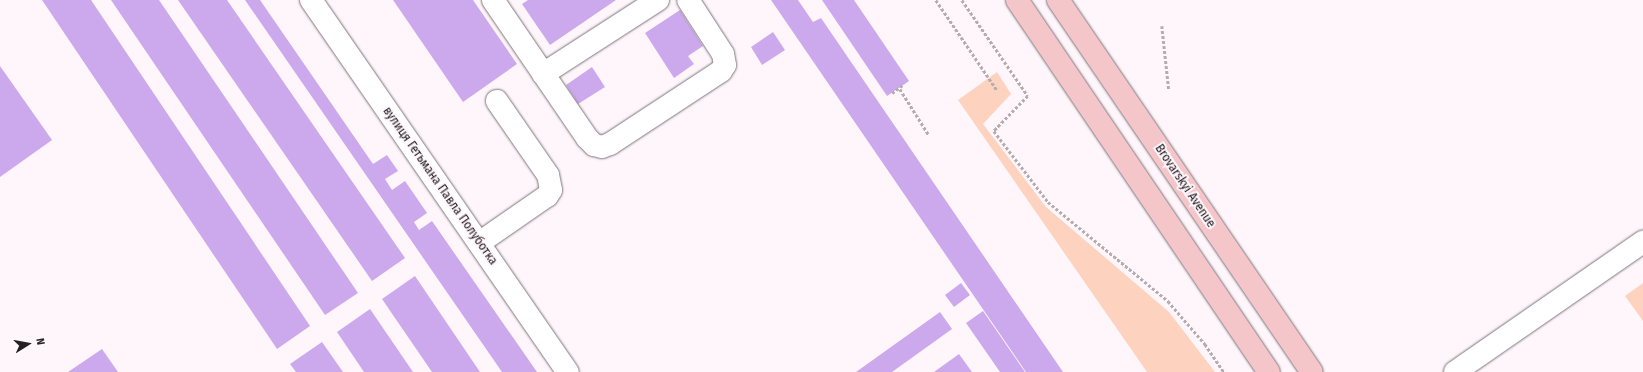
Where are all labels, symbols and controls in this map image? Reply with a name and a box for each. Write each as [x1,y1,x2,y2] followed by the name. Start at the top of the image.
[379,104,501,268] street label: вулиця Гетьмана Павла Полуботка
[1151,141,1219,231] street label: Brovarskyi Avenue
[8,324,48,364] north arrow
[33,337,47,346] text: N

